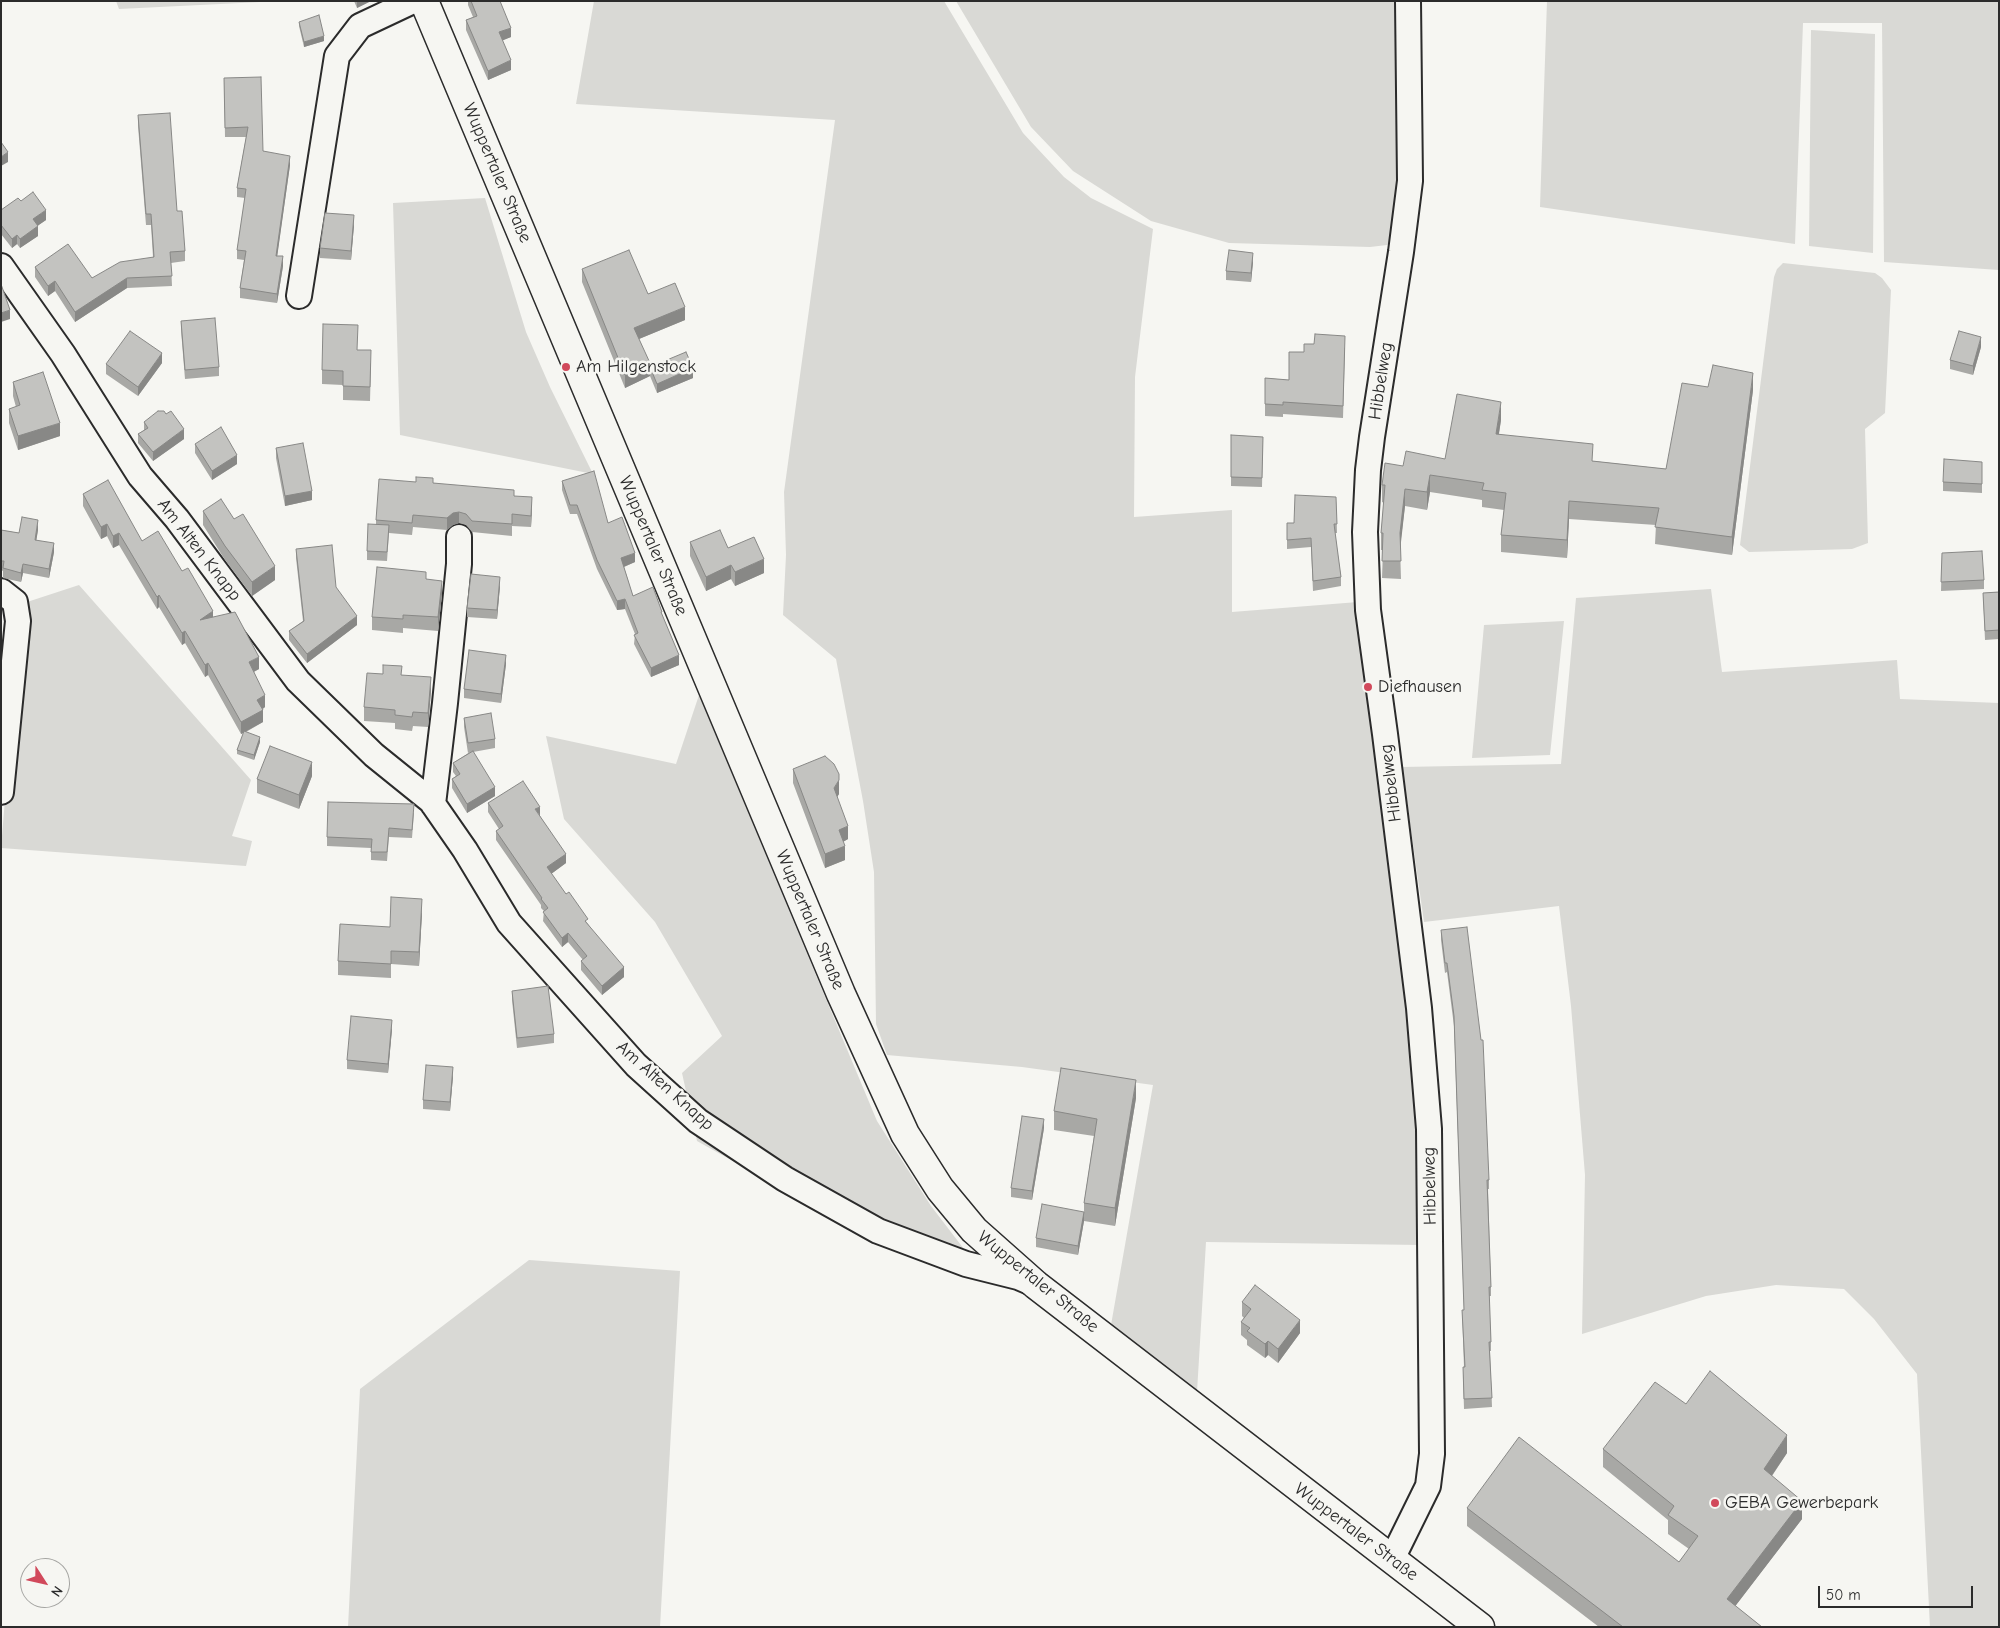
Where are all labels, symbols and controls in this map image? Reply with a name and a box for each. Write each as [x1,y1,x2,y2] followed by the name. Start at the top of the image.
[458,100,536,246] street label: Wuppertaler Straße
[1364,341,1398,421] street label: Hibbelweg
[576,356,696,378] place label: Am Hilgenstock
[560,361,572,373] marker: Am Hilgenstock
[614,473,692,619] street label: Wuppertaler Straße
[152,495,246,605] street label: Am Alten Knapp
[1378,676,1462,698] place label: Diefhausen
[1362,681,1374,693] marker: Diefhausen
[1376,743,1406,823] street label: Hibbelweg
[771,847,849,993] street label: Wuppertaler Straße
[612,1037,718,1135] street label: Am Alten Knapp
[1419,1147,1441,1225] street label: Hibbelweg
[973,1226,1103,1338] street label: Wuppertaler Straße
[1290,1478,1422,1586] street label: Wuppertaler Straße
[1725,1492,1878,1514] place label: GEBA Gewerbepark
[1709,1497,1721,1509] marker: GEBA Gewerbepark
[20,1558,70,1608] north arrow
[1820,1576,1975,1608] scale bar
[47,1583,66,1600] text: N
[1826,1586,1861,1604] text: 50 m

